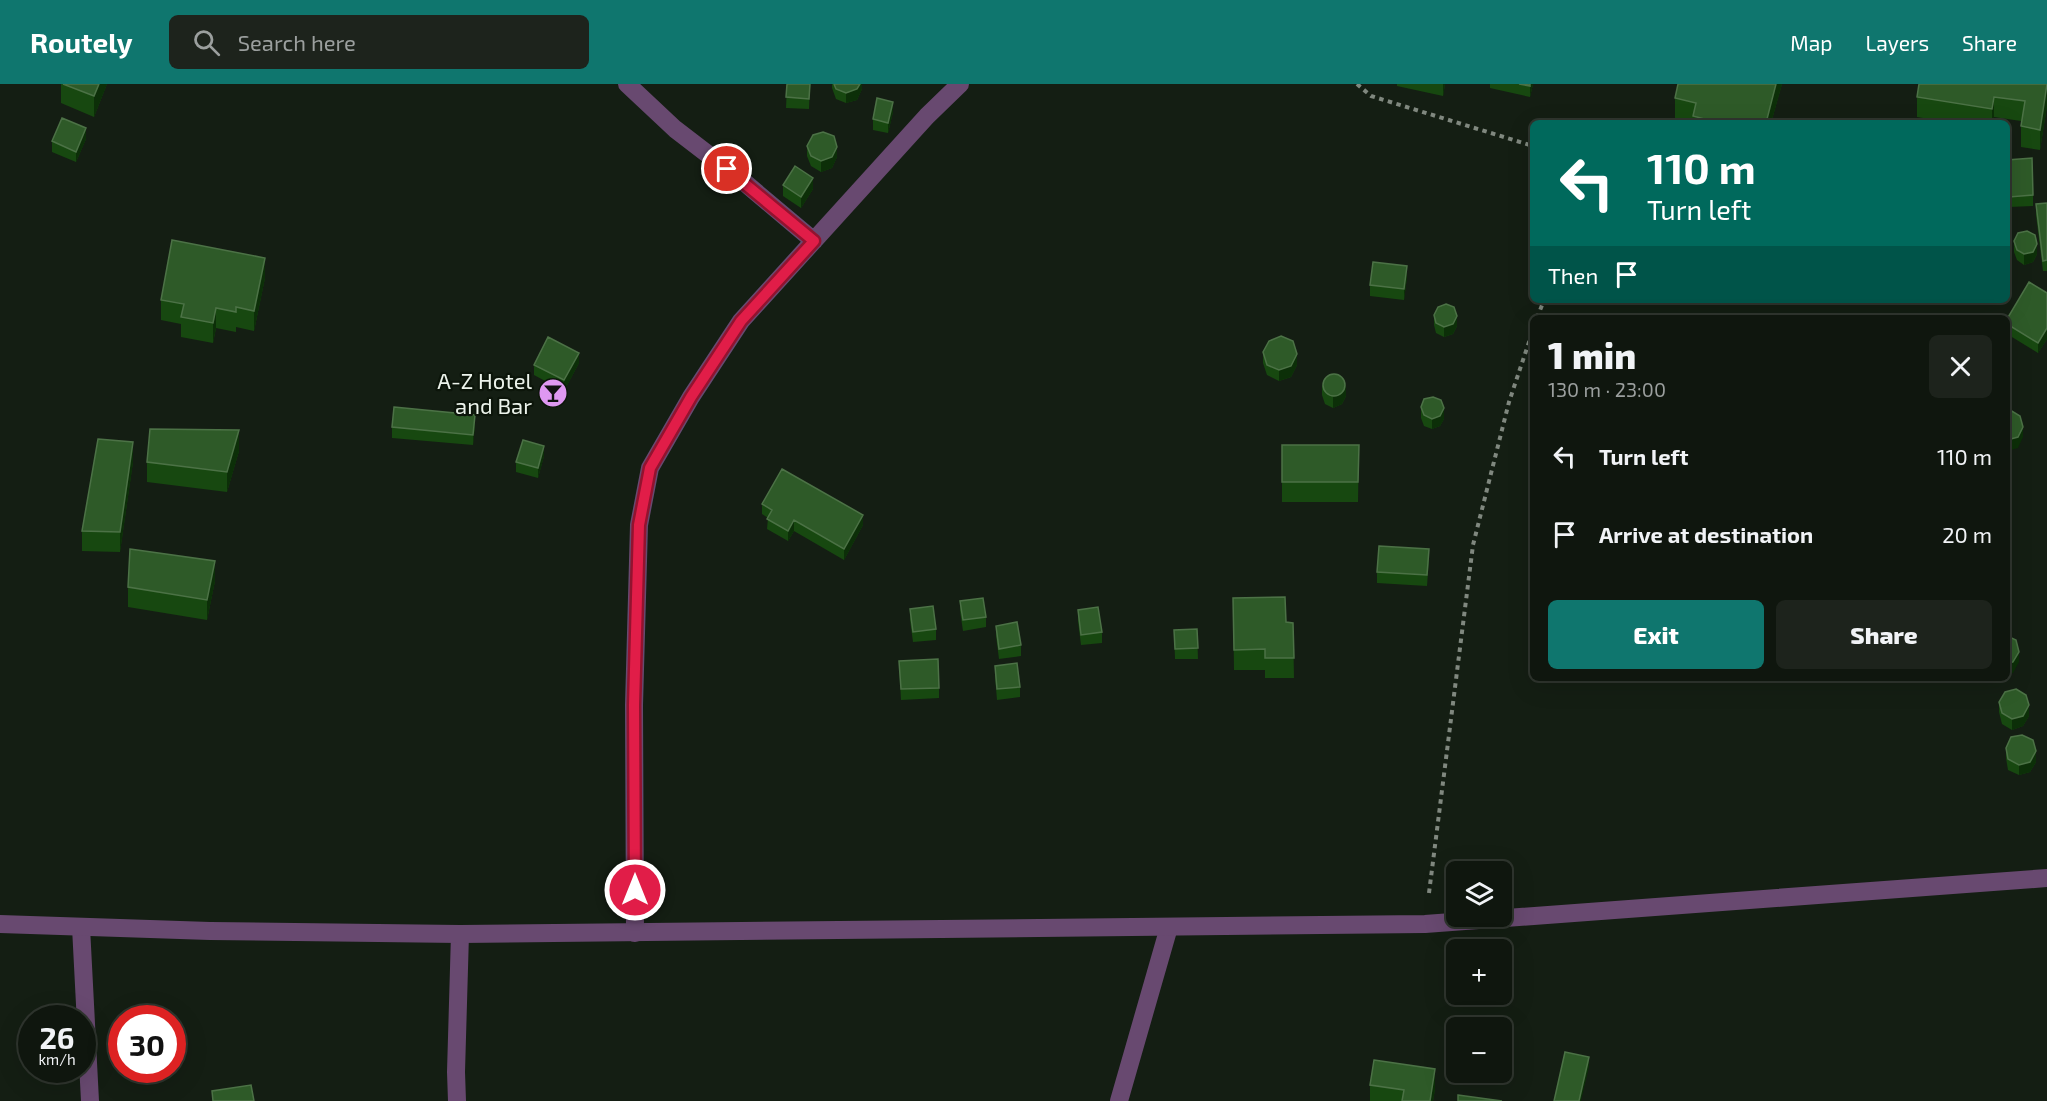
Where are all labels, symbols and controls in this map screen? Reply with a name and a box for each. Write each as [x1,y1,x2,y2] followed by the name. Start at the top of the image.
[169,15,589,69] search box
[30,25,133,59] text: Routely
[190,26,223,59] icon: search
[238,29,356,55] text: Search here
[1790,30,1832,55] text: Map
[1865,30,1929,55] text: Layers
[1962,30,2017,55] text: Share
[1647,142,1756,192] text: 110 m
[701,143,752,194] pin
[1548,144,1626,222] icon: left
[710,152,743,185] icon: arrive
[1647,193,1751,225] text: Turn left
[1610,258,1643,291] icon: arrive
[1548,262,1598,288] text: Then
[1548,333,1636,376] text: 1 min
[1929,335,1992,398] button: close
[437,367,532,418] place label: A-Z Hotel and Bar
[537,377,569,409] bar icon: A-Z Hotel and Bar
[1548,377,1666,401] text: 130 m · 23:00
[1548,440,1581,473] icon: left
[1599,443,1688,469] text: Turn left
[1937,443,1992,469] text: 110 m
[1548,518,1581,551] icon: arrive
[1599,521,1813,547] text: Arrive at destination
[1942,521,1992,547] text: 20 m
[1548,600,1764,669] button: Exit
[1776,600,1992,669] button: Share
[603,858,667,922] position arrow
[1446,861,1512,1083] map controls
[1446,861,1512,927] button: layers
[1446,939,1512,1005] button: +
[108,1005,186,1083] speed limit sign: 30
[1446,1017,1512,1083] button: −
[39,1019,75,1055] text: 26
[38,1050,76,1068] text: km/h

